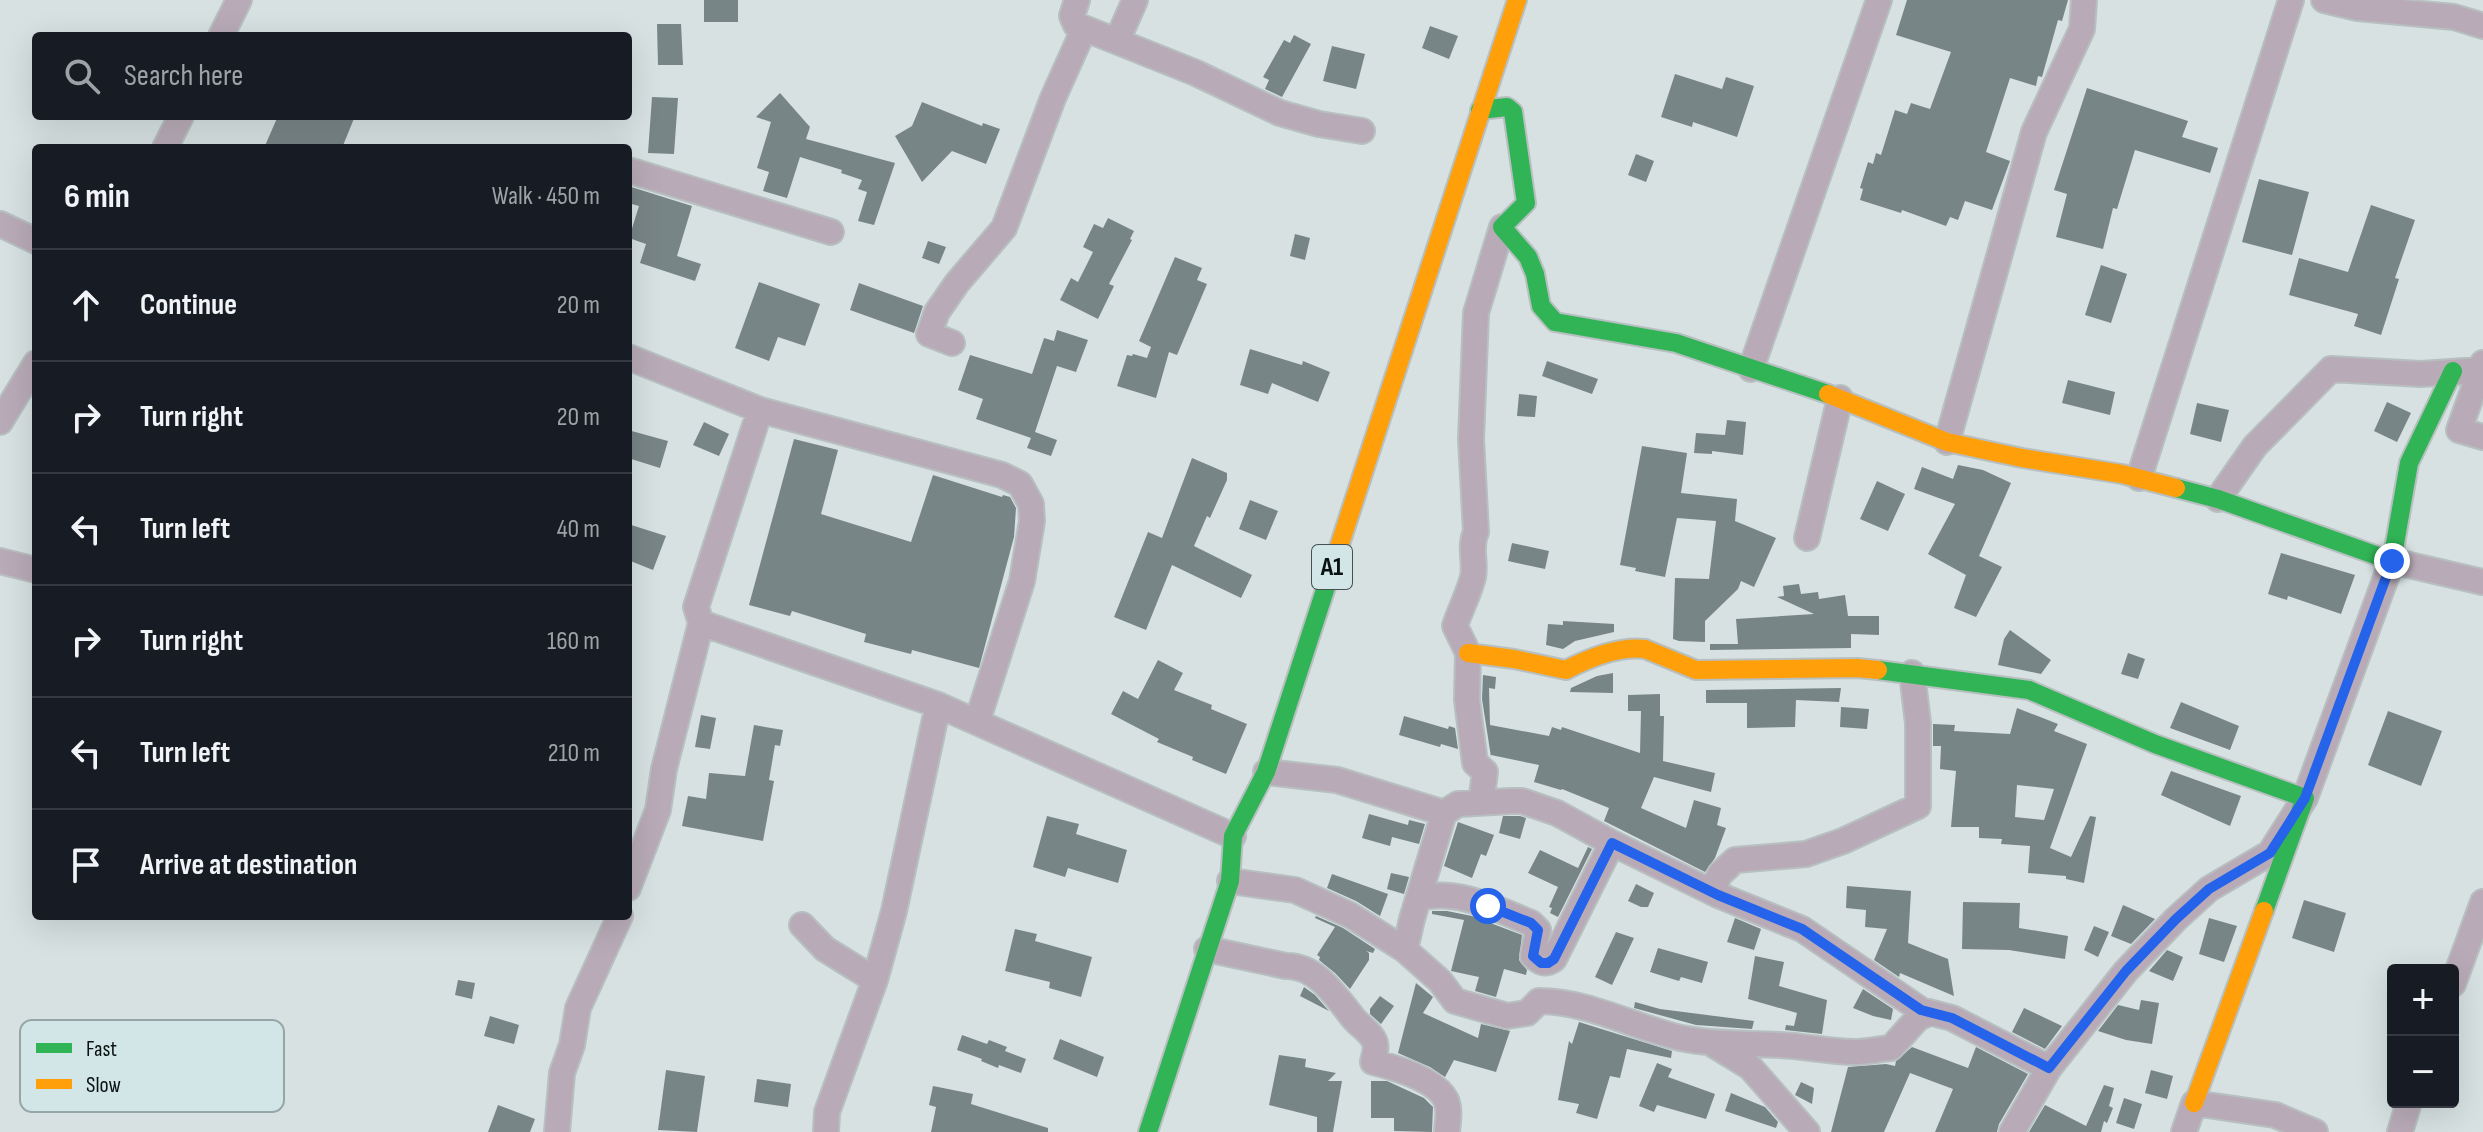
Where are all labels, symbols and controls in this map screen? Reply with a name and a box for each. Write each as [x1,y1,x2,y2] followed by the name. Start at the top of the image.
[32,32,632,120] search box
[60,54,104,98] icon: search
[124,58,243,94] text: Search here
[64,176,130,217] text: 6 min
[492,181,600,212] text: Walk · 450 m
[64,283,108,327] icon: ahead
[140,287,237,323] text: Continue
[557,290,600,321] text: 20 m
[64,395,108,439] icon: right
[140,399,243,435] text: Turn right
[557,402,600,433] text: 20 m
[64,507,108,551] icon: left
[140,511,230,547] text: Turn left
[557,514,600,545] text: 40 m
[2374,543,2410,579] route end
[1312,545,1352,589] road number: A1
[64,619,108,663] icon: right
[140,623,243,659] text: Turn right
[547,626,600,657] text: 160 m
[64,731,108,775] icon: left
[140,735,230,771] text: Turn left
[548,738,600,769] text: 210 m
[64,843,108,887] icon: arrive
[140,847,357,883] text: Arrive at destination
[1470,888,1506,924] route start
[2387,964,2459,1108] map controls
[2387,964,2459,1036] button: +
[20,1020,284,1112] legend
[86,1036,117,1063] text: Fast
[2387,1036,2459,1108] button: −
[86,1072,121,1099] text: Slow

